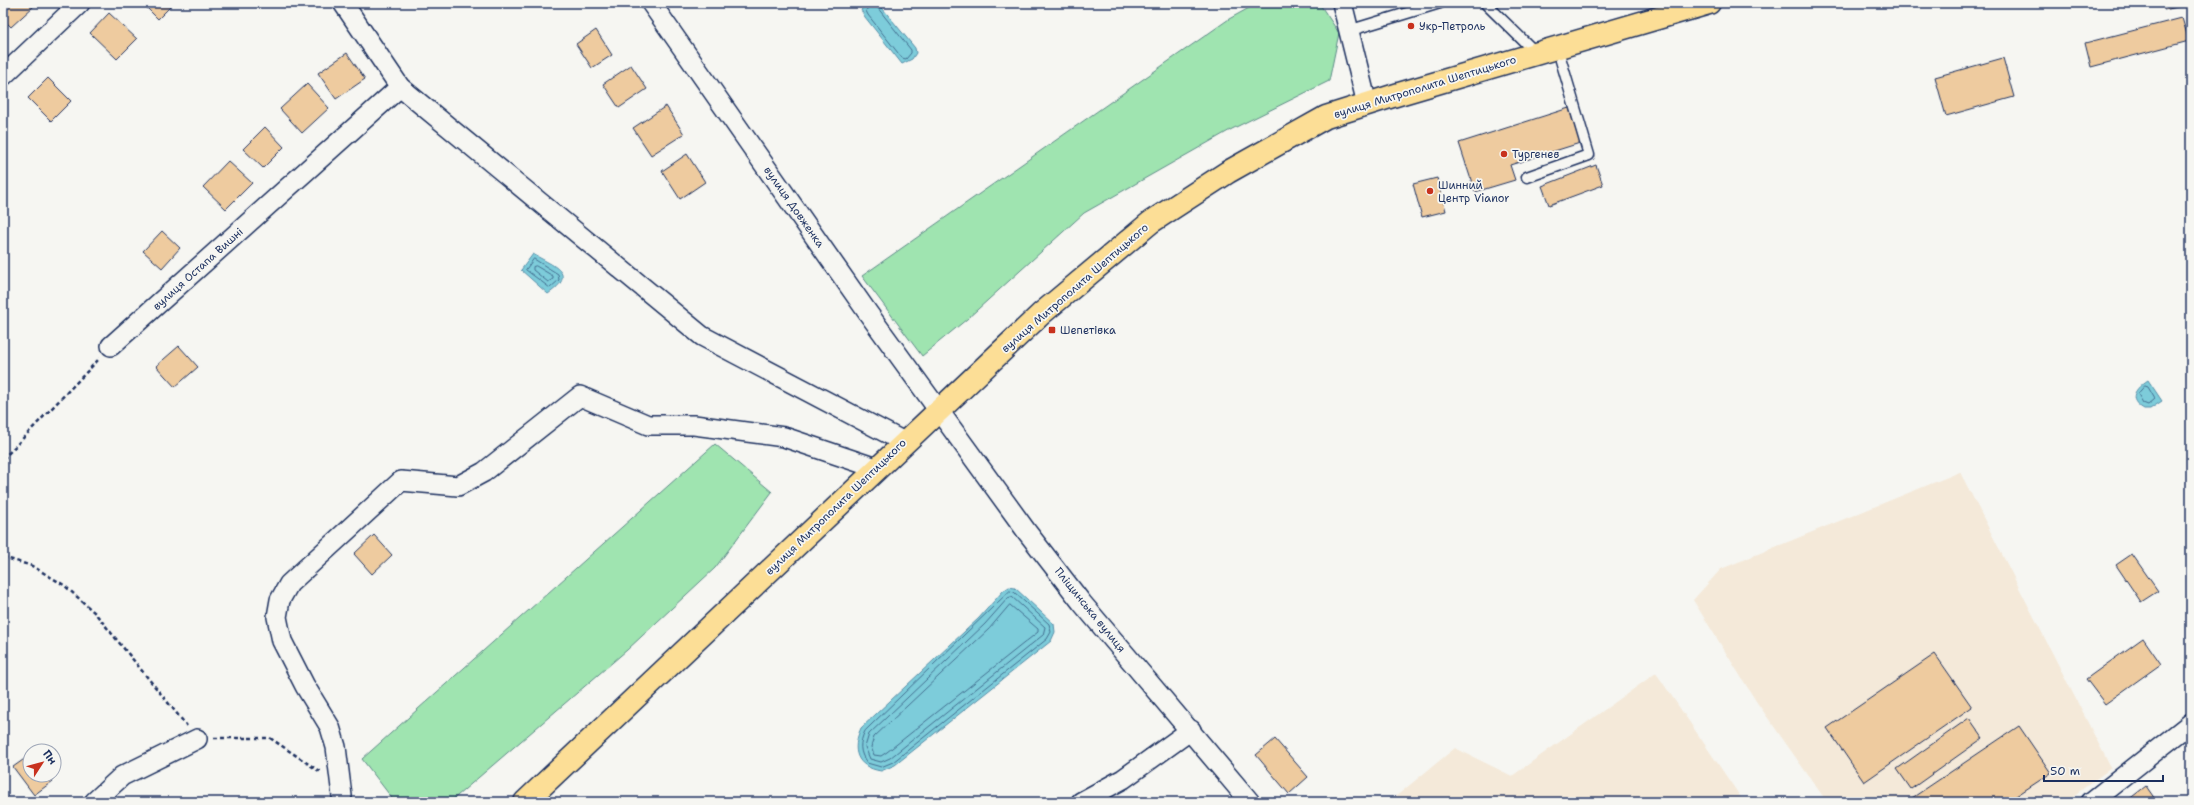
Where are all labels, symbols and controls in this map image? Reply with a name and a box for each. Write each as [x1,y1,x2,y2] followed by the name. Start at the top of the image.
[1419,19,1486,34] place label: Укр-Петроль
[1406,21,1416,31] marker: Укр-Петроль
[1332,52,1518,122] street label: вулиця Митрополита Шептицького
[1512,147,1559,162] place label: Тургенев
[1499,149,1509,159] marker: Тургенев
[760,163,828,251] street label: вулиця Довженка
[1438,178,1510,206] place label: Шинний Центр Vianor
[1425,186,1435,196] marker: Шинний Центр Vianor
[998,220,1152,356] street label: вулиця Митрополита Шептицького
[150,224,246,314] street label: вулиця Остапа Вишні
[1060,323,1116,338] place label: Шепетівка
[1047,325,1057,335] marker: Шепетівка
[762,435,910,578] street label: вулиця Митрополита Шептицького
[1051,564,1129,656] street label: Пліщинська вулиця
[22,743,62,783] north arrow
[39,747,60,768] text: Пн
[2044,757,2163,783] scale bar
[2050,763,2080,779] text: 50 m

